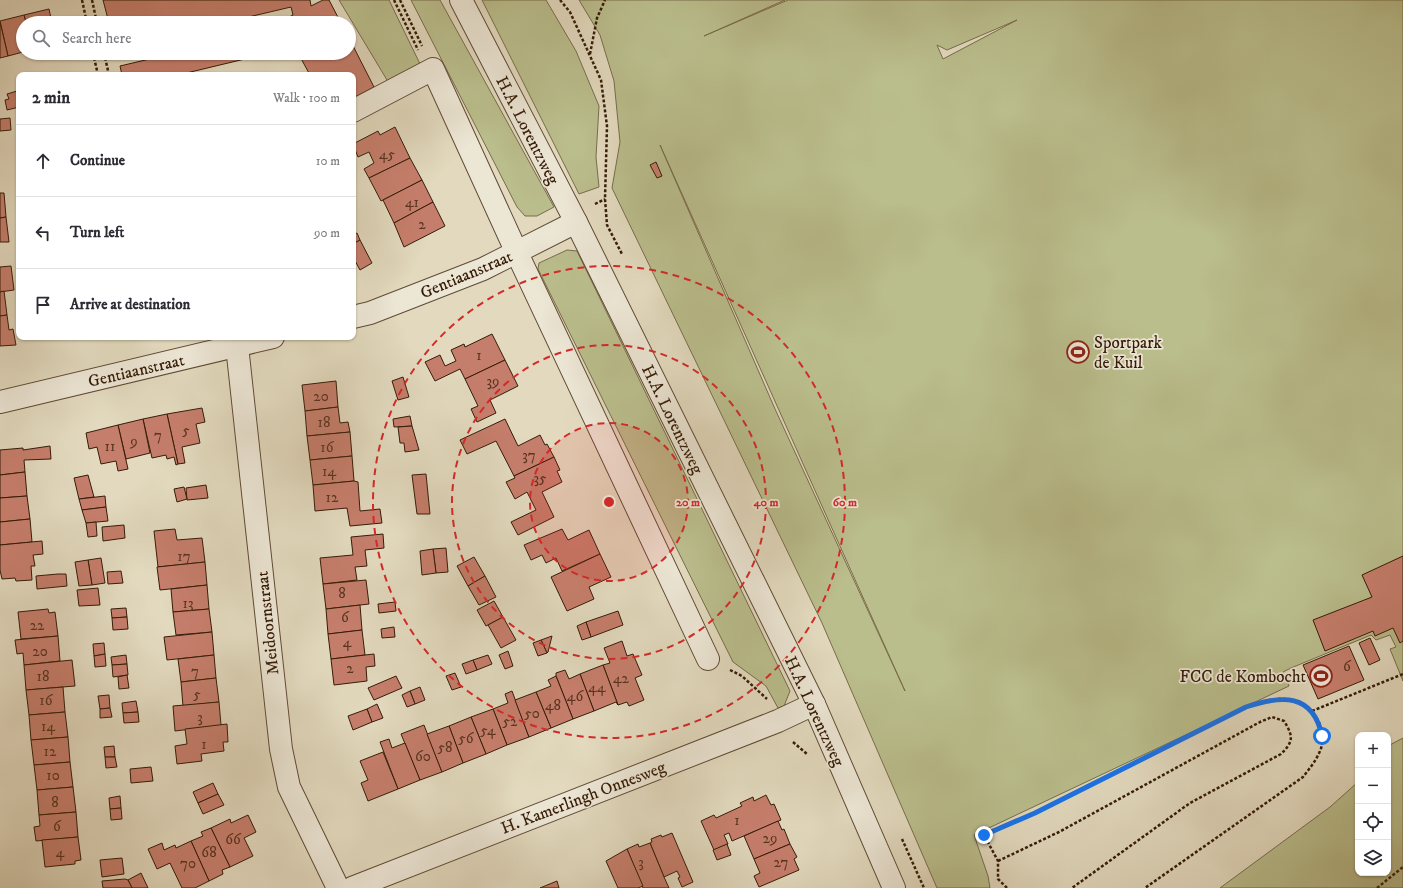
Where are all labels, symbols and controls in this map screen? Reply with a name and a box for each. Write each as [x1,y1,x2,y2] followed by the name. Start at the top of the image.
[16,16,356,60] search box
[30,27,52,49] icon: search
[62,29,131,48] text: Search here
[490,72,564,189] street label: H.A. Lorentzweg
[32,87,70,109] text: 2 min
[273,90,340,106] text: Walk · 100 m
[379,145,396,164] house number: 45
[32,150,54,172] icon: ahead
[70,151,125,170] text: Continue
[316,153,340,169] text: 10 m
[405,193,419,212] house number: 41
[418,215,426,234] house number: 2
[32,222,54,244] icon: left
[70,223,124,242] text: Turn left
[314,225,340,241] text: 90 m
[417,245,516,304] street label: Gentiaanstraat
[32,294,54,316] icon: arrive
[70,295,190,314] text: Arrive at destination
[1094,332,1162,374] place label: Sportpark de Kuil
[1065,339,1091,365] sports icon: Sportpark de Kuil
[476,346,482,365] house number: 1
[86,349,187,393] street label: Gentiaanstraat
[636,361,708,478] street label: H.A. Lorentzweg
[486,372,500,391] house number: 39
[313,387,329,406] house number: 20
[317,413,331,432] house number: 18
[182,421,190,440] house number: 5
[154,426,162,445] house number: 7
[129,432,138,451] house number: 9
[104,437,116,456] house number: 11
[320,438,335,457] house number: 16
[522,446,536,465] house number: 37
[322,462,336,481] house number: 14
[533,469,547,488] house number: 35
[326,488,339,507] house number: 12
[602,495,616,509] centre of rings
[676,495,700,510] text: 20 m
[753,495,778,510] text: 40 m
[833,495,857,510] text: 60 m
[177,547,191,566] house number: 17
[252,569,284,676] street label: Meidoornstraat
[338,584,346,603] house number: 8
[182,594,194,613] house number: 13
[341,608,350,627] house number: 6
[30,616,45,635] house number: 22
[343,633,352,652] house number: 4
[32,642,48,661] house number: 20
[779,653,850,771] street label: H.A. Lorentzweg
[1343,657,1352,676] house number: 6
[346,659,354,678] house number: 2
[191,662,199,681] house number: 7
[1308,663,1334,689] sports icon: FCC de Kombocht
[1180,666,1307,688] place label: FCC de Kombocht
[36,667,50,686] house number: 18
[613,669,630,688] house number: 42
[588,678,606,697] house number: 44
[193,685,201,704] house number: 5
[567,687,584,706] house number: 46
[39,691,54,710] house number: 16
[545,696,561,715] house number: 48
[524,704,540,723] house number: 50
[197,708,203,727] house number: 3
[503,712,518,731] house number: 52
[41,717,55,736] house number: 14
[480,721,496,740] house number: 54
[1313,727,1331,745] route start
[458,729,475,748] house number: 56
[1355,732,1391,876] map controls
[1355,732,1391,768] button: +
[201,735,207,754] house number: 1
[438,738,452,757] house number: 58
[44,742,57,761] house number: 12
[415,747,431,766] house number: 60
[498,756,670,840] street label: H. Kamerlingh Onnesweg
[46,766,60,785] house number: 10
[1355,768,1391,804] button: −
[51,793,59,812] house number: 8
[1355,804,1391,840] button: locate
[734,811,740,830] house number: 1
[53,817,62,836] house number: 6
[975,826,993,844] route end
[763,829,777,848] house number: 29
[225,830,242,849] house number: 66
[1355,840,1391,876] button: layers
[56,843,65,862] house number: 4
[201,843,217,862] house number: 68
[638,853,644,872] house number: 3
[774,853,789,872] house number: 27
[180,854,196,873] house number: 70

